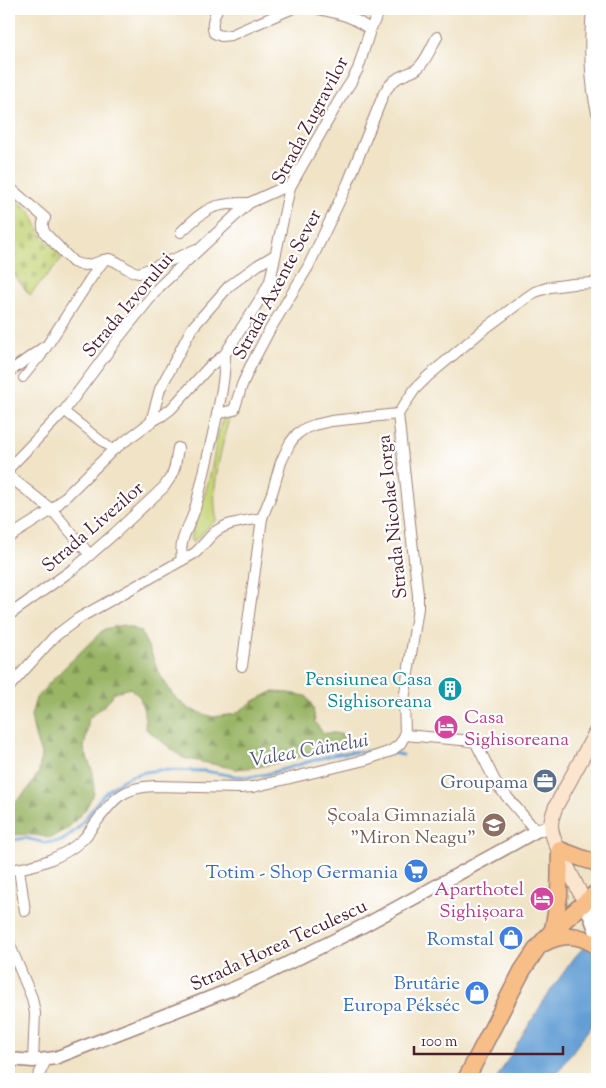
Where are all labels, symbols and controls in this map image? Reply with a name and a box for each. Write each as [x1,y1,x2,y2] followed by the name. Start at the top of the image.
[266,52,356,190] street label: Strada Zugravilor
[227,205,329,365] street label: Strada Axente Sever
[77,247,181,364] street label: Strada Izvorului
[371,433,416,600] street label: Strada Nicolae Iorga
[37,476,150,580] street label: Strada Livezilor
[306,667,432,716] place label: Pensiunea Casa Sighisoreana
[437,676,463,702] building icon: Pensiunea Casa Sighisoreana
[464,705,569,754] place label: Casa Sighisoreana
[433,714,459,740] hotel icon: Casa Sighisoreana
[248,727,371,776] water label: Valea Câinelui
[532,768,558,794] office icon: Groupama
[440,770,528,797] place label: Groupama
[327,803,476,852] place label: Şcoala Gimnazială "Miron Neagu"
[481,812,507,838] school or university icon: Şcoala Gimnazială "Miron Neagu"
[403,858,429,884] supermarket icon: Totim - Shop Germania
[205,860,398,887] place label: Totim - Shop Germania
[434,877,524,926] place label: Aparthotel Sighișoara
[529,886,555,912] hotel icon: Aparthotel Sighișoara
[186,893,372,999] street label: Strada Horea Teculescu
[498,925,524,951] shop icon: Romstal
[427,927,494,954] place label: Romstal
[343,971,460,1020] place label: Brutârie Europa Pékséc
[464,980,490,1006] shop icon: Brutârie Europa Pékséc
[414,1023,562,1055] scale bar
[421,1032,458,1053] text: 100 m

